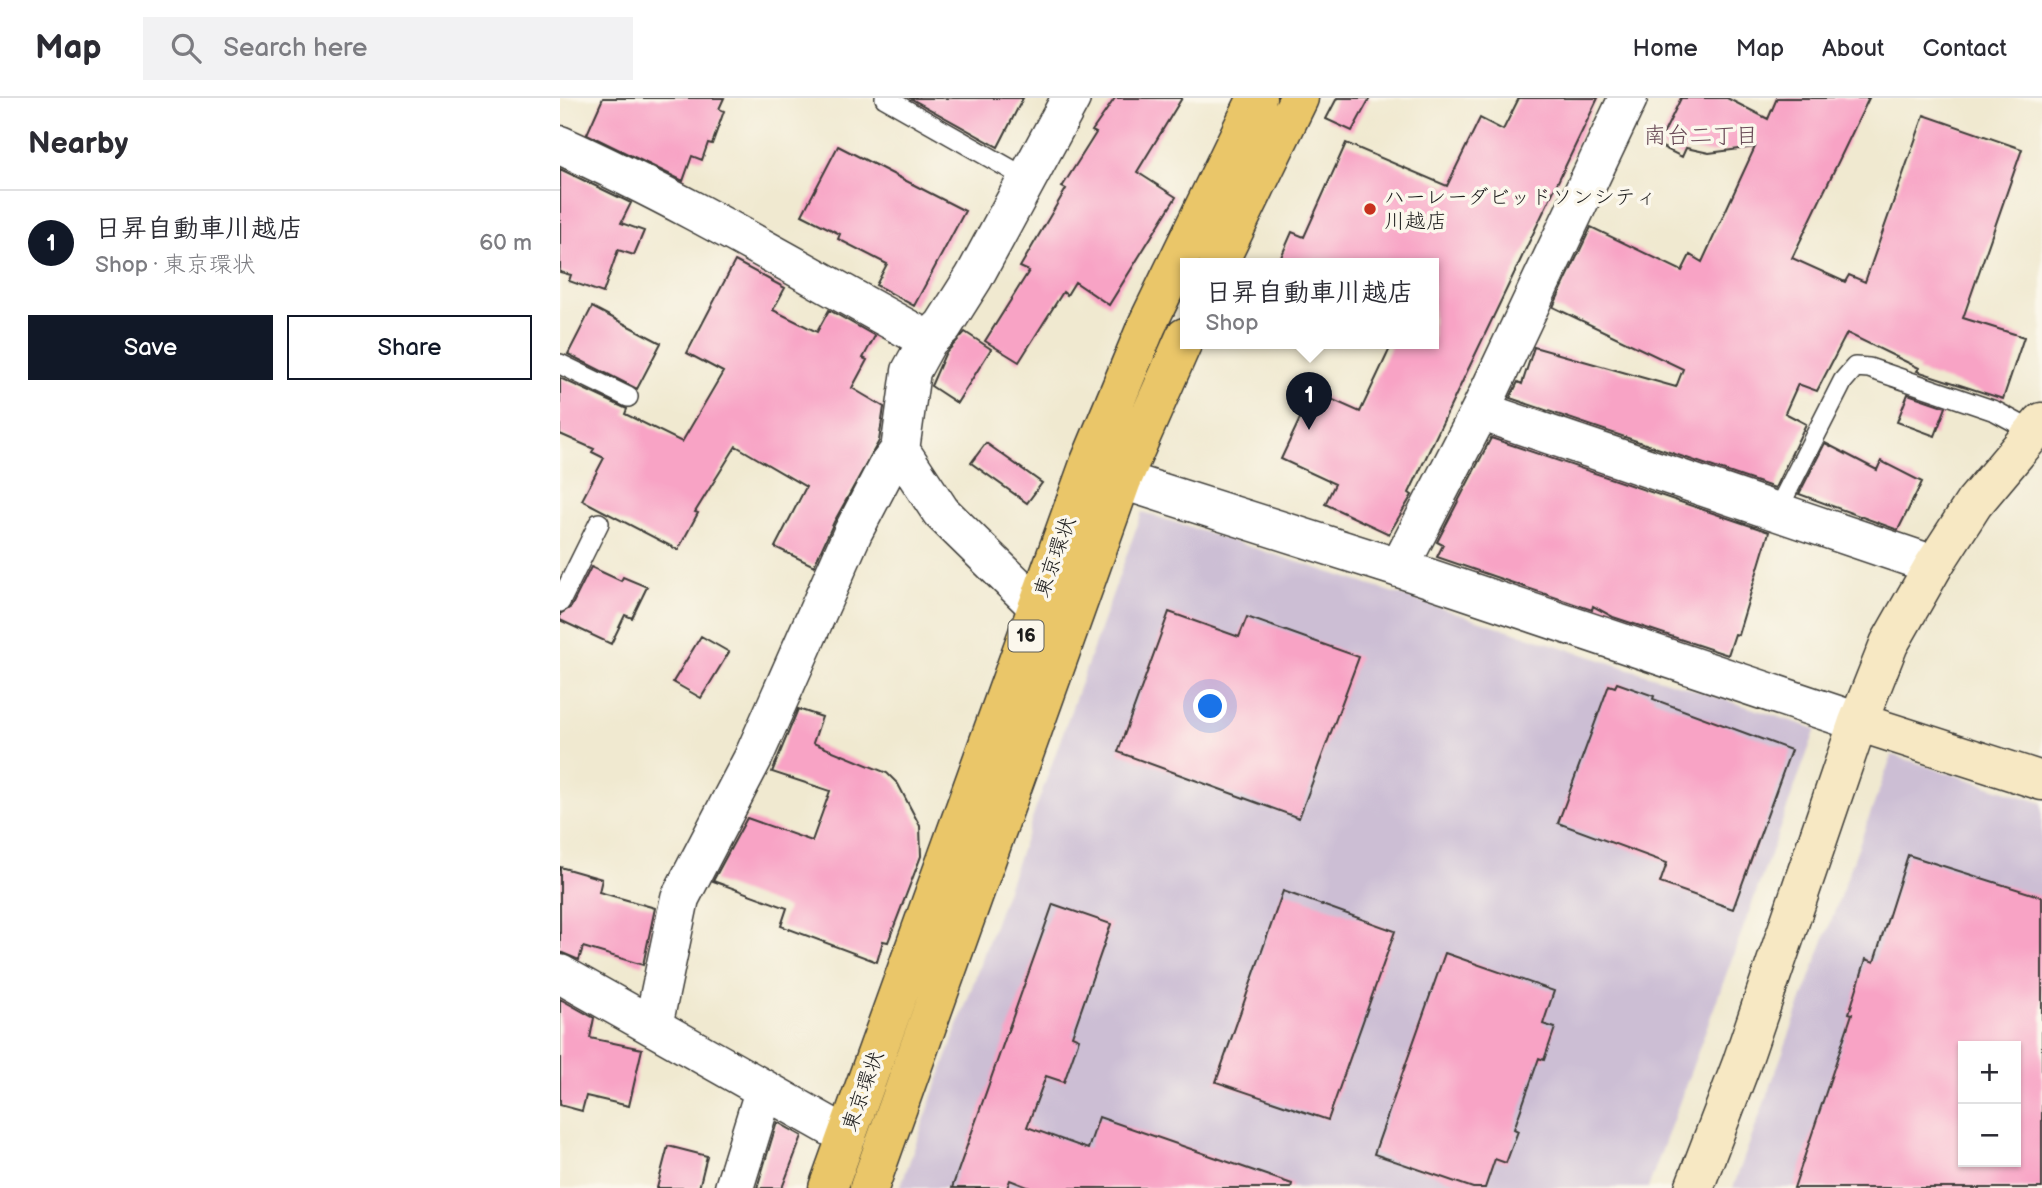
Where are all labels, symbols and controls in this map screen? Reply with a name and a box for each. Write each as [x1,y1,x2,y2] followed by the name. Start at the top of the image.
[143,17,633,80] search box
[35,28,101,68] text: Map
[167,29,205,67] icon: search
[223,33,367,64] text: Search here
[1633,34,1698,63] text: Home
[1736,34,1784,63] text: Map
[1822,34,1884,63] text: About
[1922,34,2007,63] text: Contact
[1644,122,1759,150] district label: 南台二丁目
[28,126,128,162] text: Nearby
[1384,185,1657,234] place label: ハーレーダビッドソンシティ 川越店
[1362,201,1378,217] marker: ハーレーダビッドソンシティ 川越店
[95,214,303,245] text: 日昇自動車川越店
[46,229,56,257] text: 1
[479,229,532,257] text: 60 m
[95,251,255,279] text: Shop · 東京環状
[1180,258,1439,349] popup
[1205,278,1414,309] text: 日昇自動車川越店
[1205,309,1259,337] text: Shop
[28,315,273,380] button: Save
[287,315,532,380] button: Share
[1286,372,1332,430] pin: 1
[1029,513,1081,601] street label: 東京環状
[1008,621,1044,652] road number: 16
[1193,689,1227,723] your location
[1958,1041,2021,1167] map controls
[1958,1041,2021,1104] button: +
[837,1047,889,1135] street label: 東京環状
[1958,1104,2021,1167] button: −

